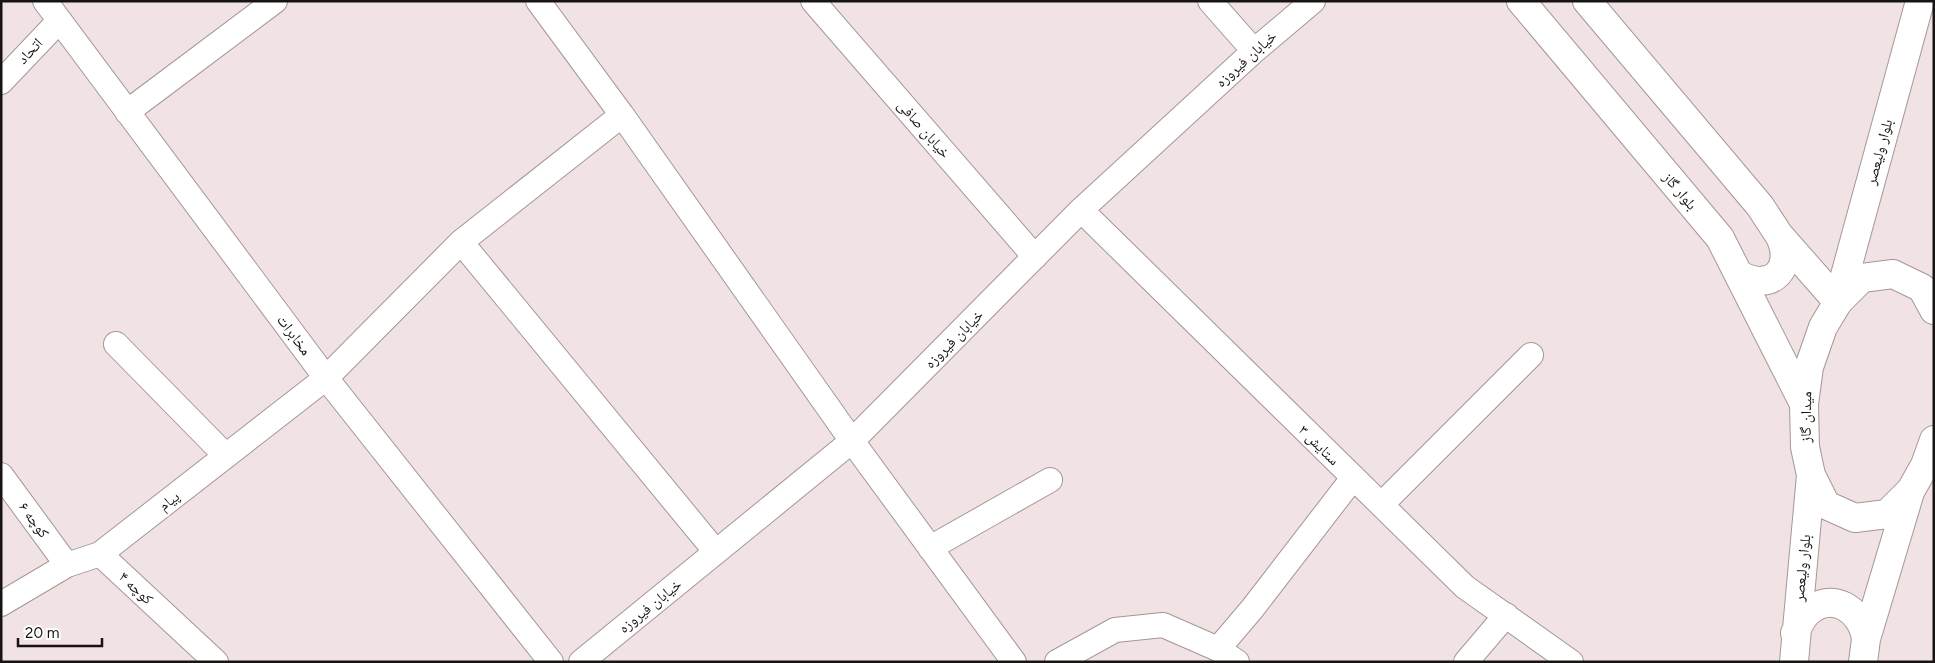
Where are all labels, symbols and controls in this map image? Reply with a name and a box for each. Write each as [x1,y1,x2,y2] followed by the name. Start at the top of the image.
[1212,27,1281,92] street label: خیابان فیروزه
[14,34,46,68] street label: اتحاد
[893,96,954,163] street label: خیابان صافی
[1861,117,1896,188] street label: بلوار ولیعصر
[1658,168,1701,214] street label: بلوار گاز
[921,305,988,373] street label: خیابان فیروزه
[273,311,315,359] street label: مخابرات
[1797,391,1816,444] street label: میدان گاز
[1294,421,1343,470] street label: ستایش ۳
[155,487,184,516] street label: پیام
[15,499,53,541] street label: کوچه ۶
[1789,534,1814,603] street label: بلوار ولیعصر
[115,568,157,608] street label: کوچه ۴
[615,575,686,638] street label: خیابان فیروزه
[18,616,101,648] scale bar
[25,624,59,642] text: 20 m

